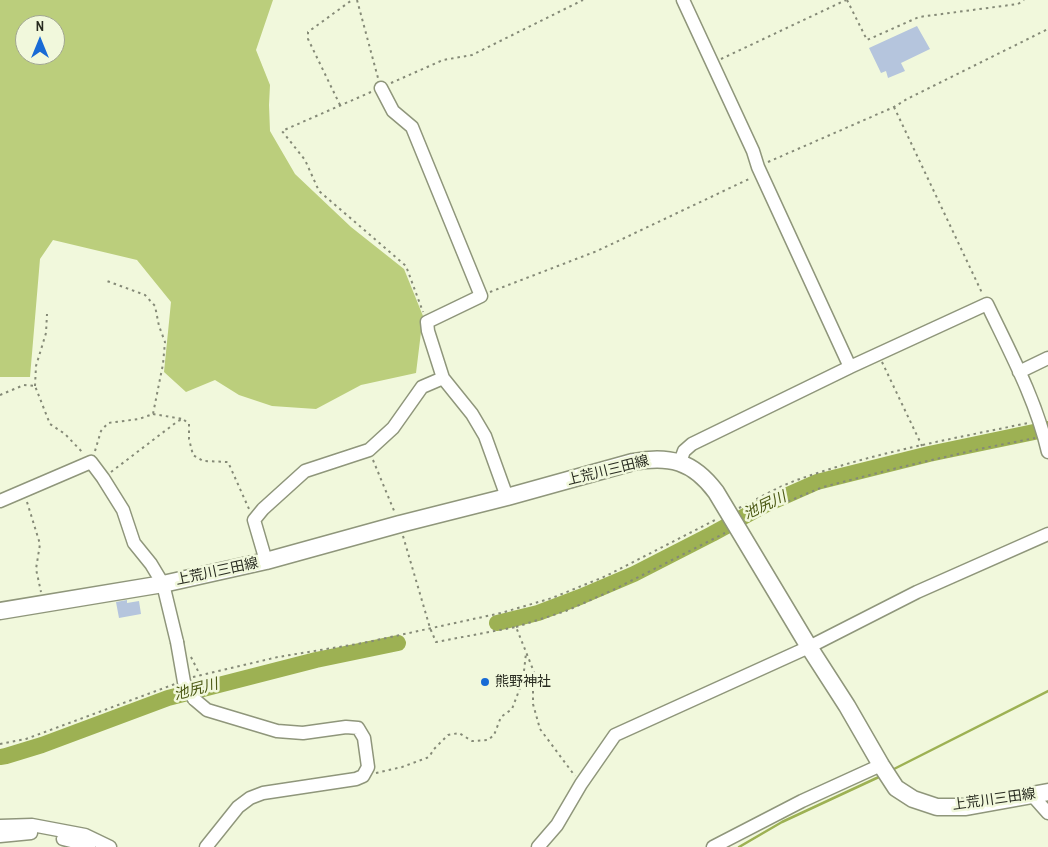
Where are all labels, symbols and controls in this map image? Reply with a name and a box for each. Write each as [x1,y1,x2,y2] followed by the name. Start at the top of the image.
[15,15,65,65] north arrow
[36,17,44,35] text: N
[565,453,651,489] street label: 上荒川三田線
[741,488,789,524] water label: 池尻川
[174,555,260,589] street label: 上荒川三田線
[495,674,551,690] place label: 熊野神社
[172,675,220,705] water label: 池尻川
[479,676,491,688] marker: 熊野神社
[951,786,1037,814] street label: 上荒川三田線

